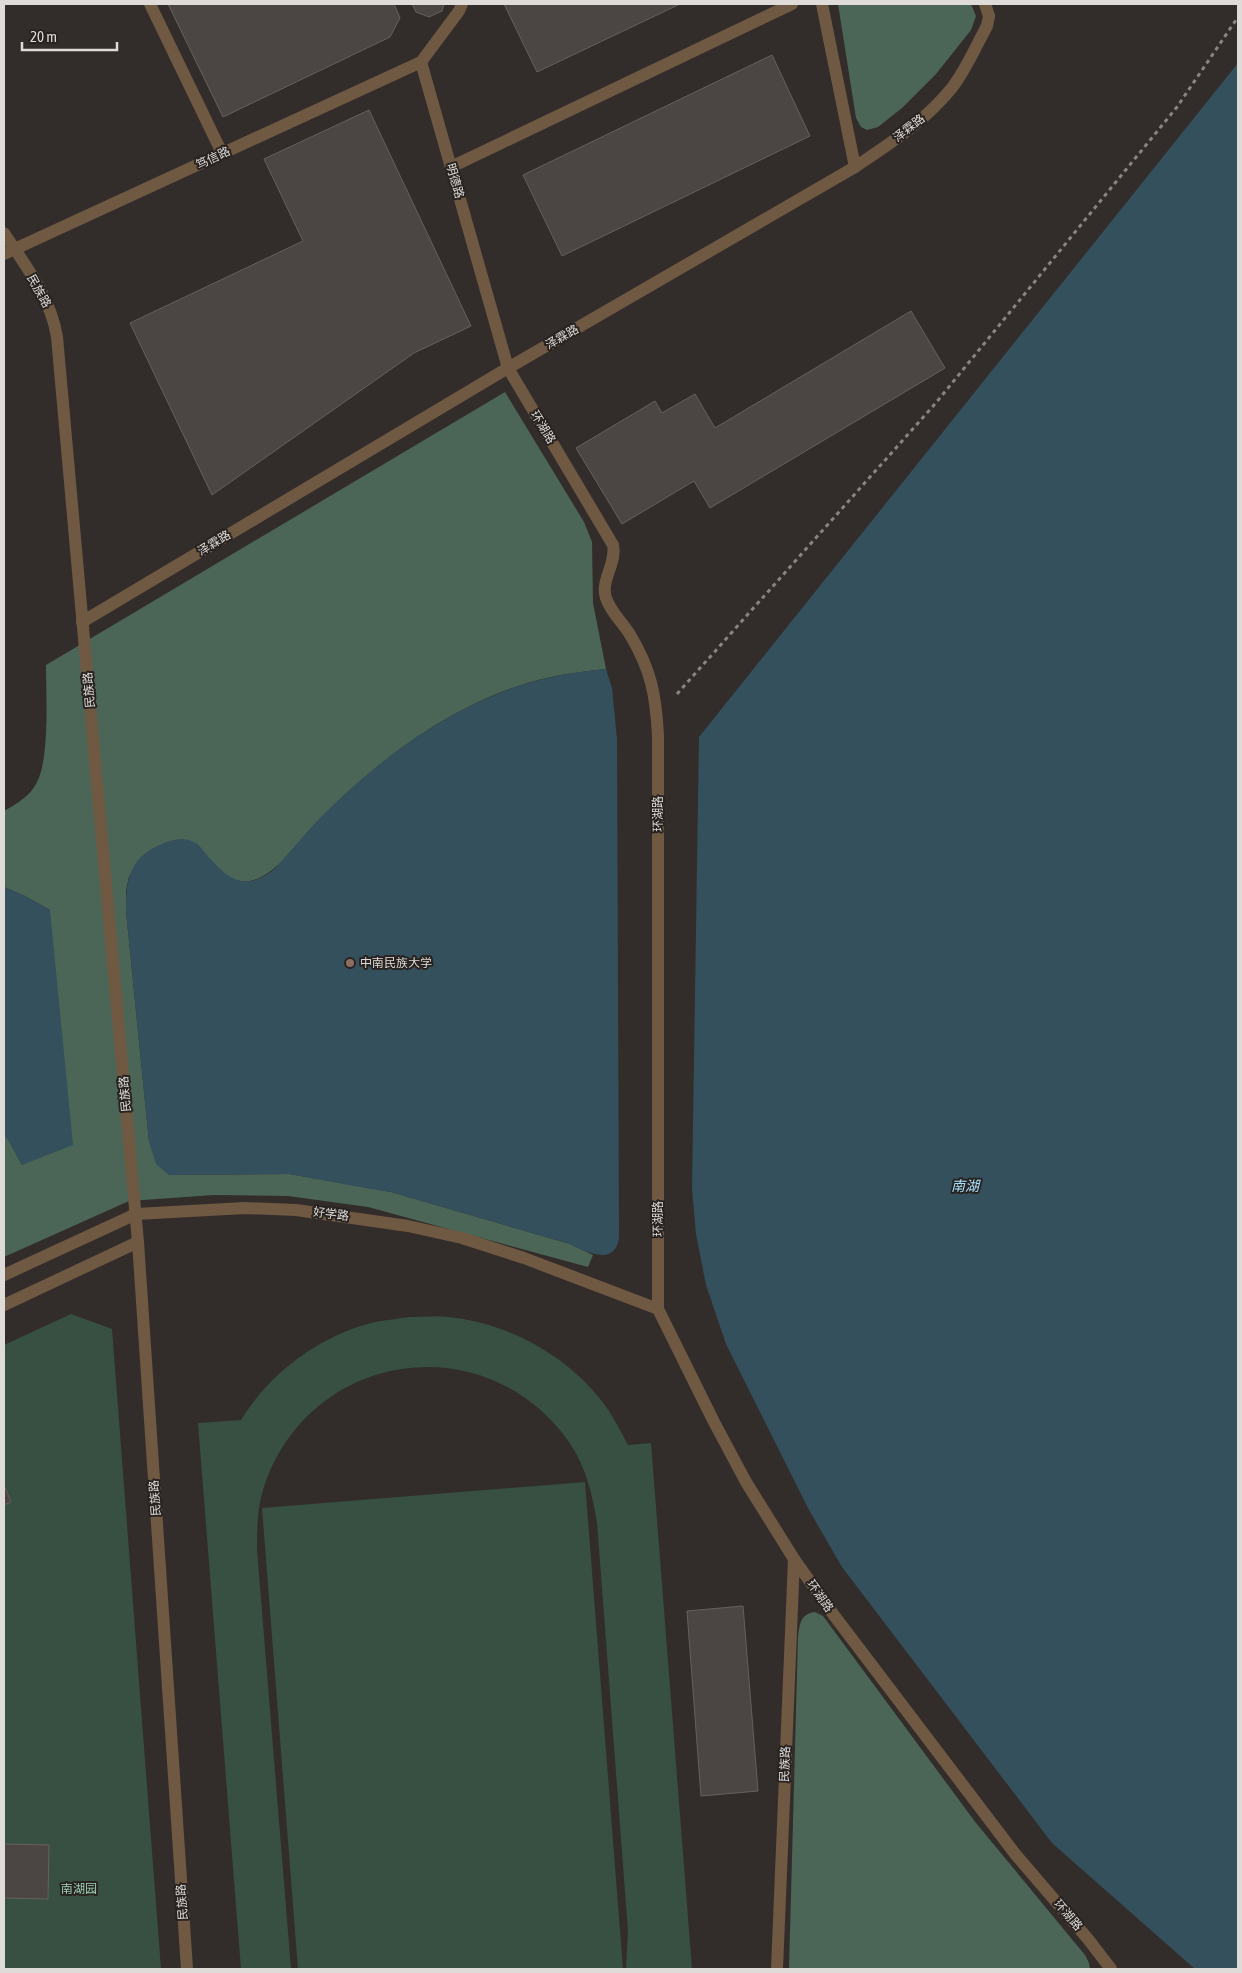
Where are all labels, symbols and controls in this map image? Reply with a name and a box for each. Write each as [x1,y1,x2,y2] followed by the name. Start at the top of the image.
[22,20,118,52] scale bar
[30,28,57,45] text: 20 m
[891,111,927,145] street label: 泽霖路
[194,144,232,172] street label: 笃信路
[443,162,467,200] street label: 明德路
[24,272,54,310] street label: 民族路
[543,322,581,352] street label: 泽霖路
[528,408,558,446] street label: 环湖路
[195,528,233,558] street label: 泽霖路
[80,671,98,709] street label: 民族路
[651,796,665,832] street label: 环湖路
[360,956,432,970] place label: 中南民族大学
[344,957,356,969] marker: 中南民族大学
[116,1075,134,1113] street label: 民族路
[951,1178,981,1194] water label: 南湖
[651,1201,665,1237] street label: 环湖路
[312,1205,350,1223] street label: 好学路
[147,1480,163,1516] street label: 民族路
[804,1577,836,1615] street label: 环湖路
[777,1746,793,1782] street label: 民族路
[61,1882,97,1896] park label: 南湖园
[174,1884,190,1920] street label: 民族路
[1051,1897,1085,1933] street label: 环湖路

